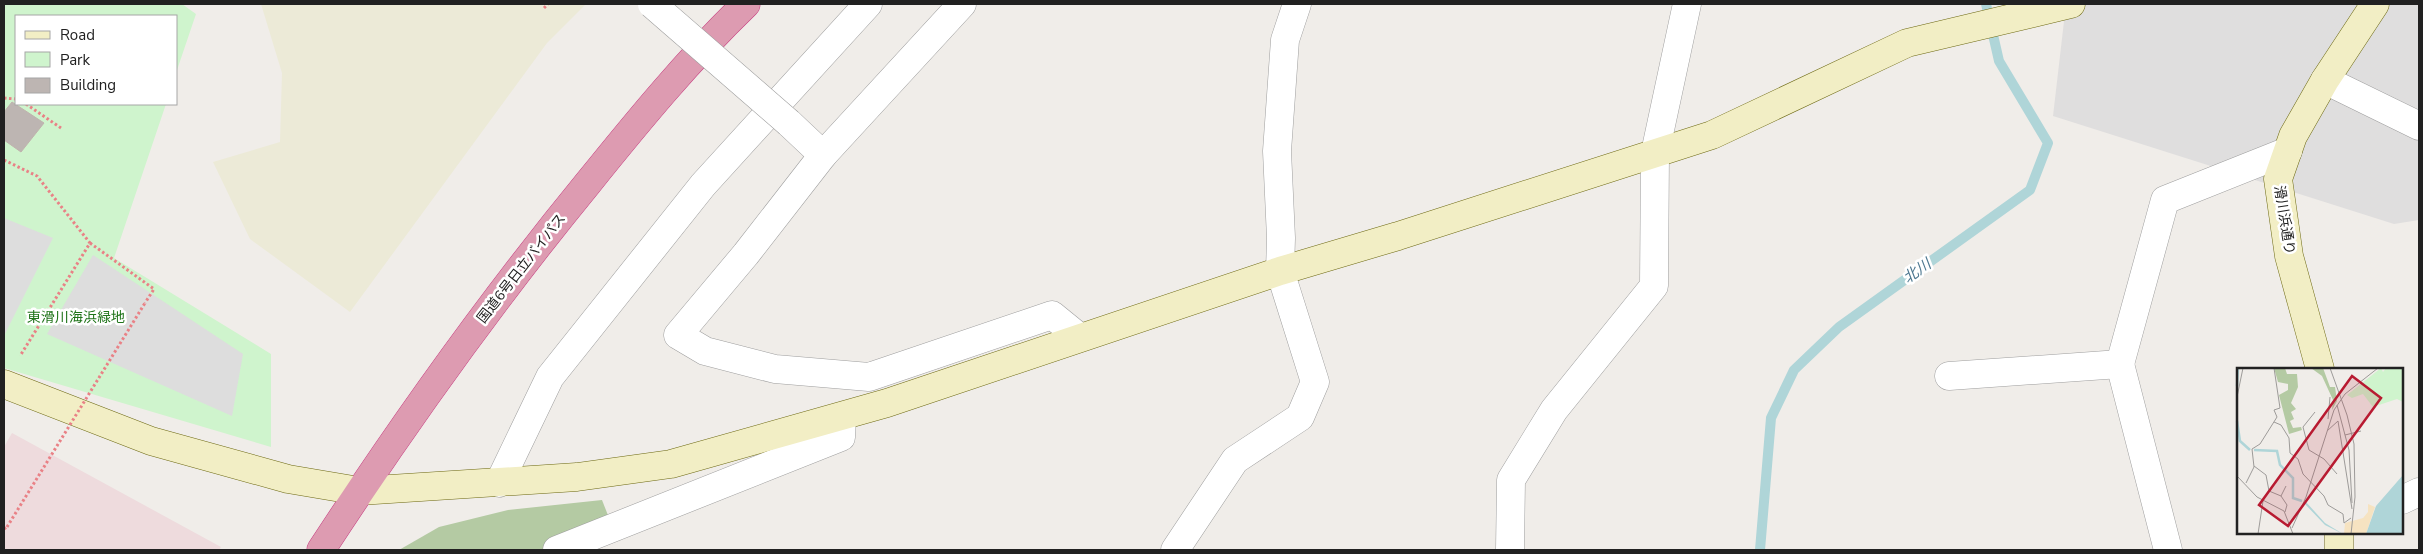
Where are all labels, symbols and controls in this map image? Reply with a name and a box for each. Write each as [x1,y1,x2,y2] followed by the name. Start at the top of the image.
[15,15,178,105] legend
[60,25,95,45] text: Road
[60,50,90,70] text: Park
[60,75,116,95] text: Building
[2270,184,2299,256] street label: 滑川浜通り
[473,210,570,327] street label: 国道6号日立バイパス
[1899,253,1937,288] water label: 北川
[27,308,125,327] park label: 東滑川海浜緑地
[2237,368,2403,534] inset map

